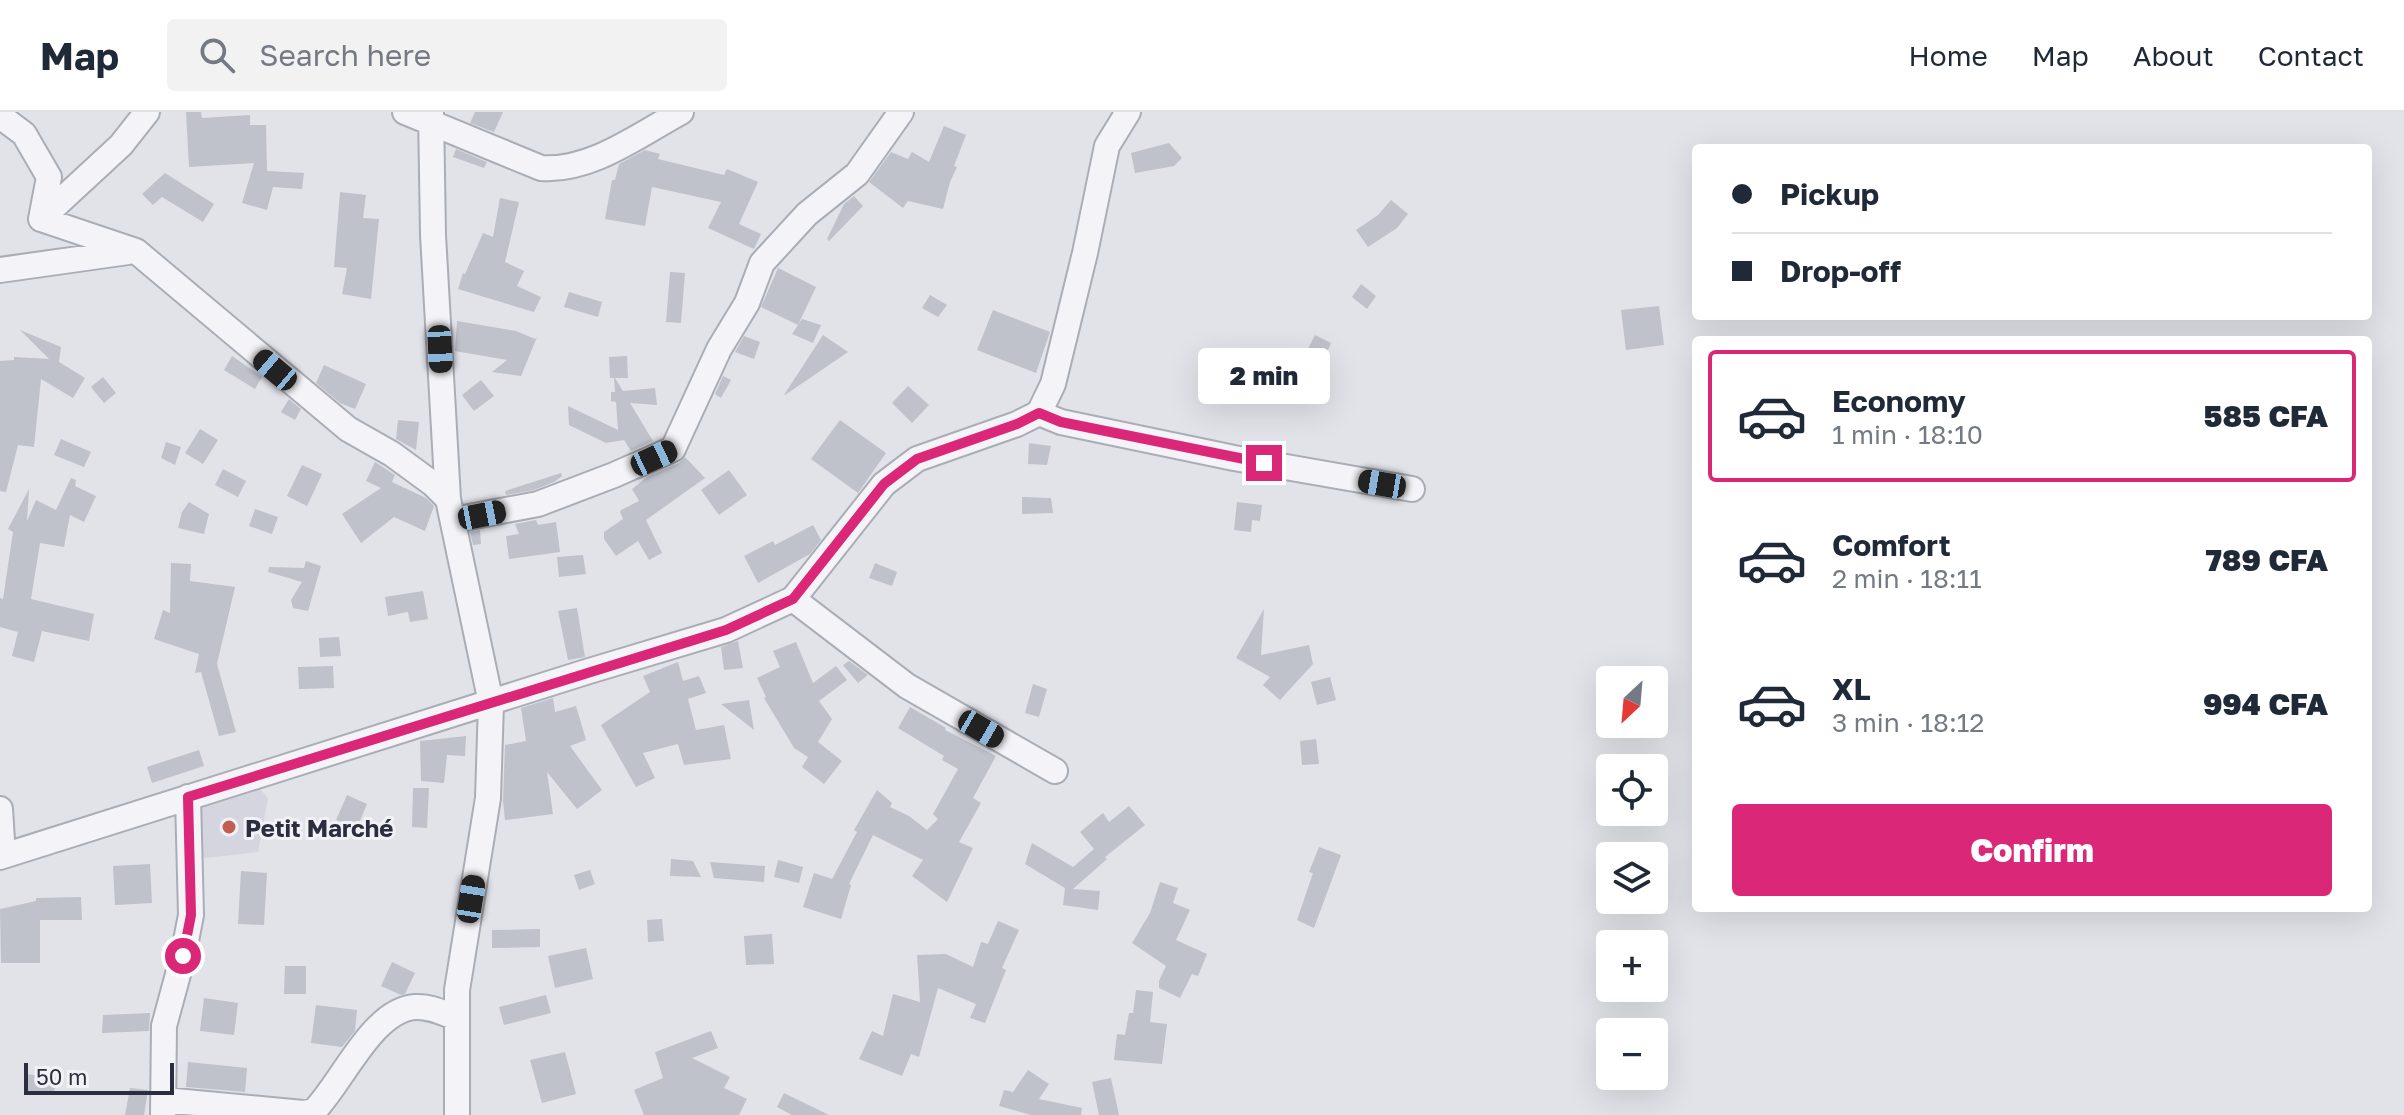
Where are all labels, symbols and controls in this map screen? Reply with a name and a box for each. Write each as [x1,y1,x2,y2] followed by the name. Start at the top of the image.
[167,19,727,91] search box
[40,33,119,78] text: Map
[195,33,239,77] icon: search
[259,37,431,73] text: Search here
[1909,39,1988,72] text: Home
[2032,39,2089,72] text: Map
[2133,39,2214,72] text: About
[2258,39,2364,72] text: Contact
[1780,176,1879,212] text: Pickup
[1780,253,1901,289] text: Drop-off
[427,324,453,374] car
[249,345,301,395] car
[1198,347,1330,403] callout: 2 min
[1230,360,1298,391] text: 2 min
[1736,380,1808,452] icon: car
[1832,383,1966,419] text: Economy
[2203,398,2328,434] text: 585 CFA
[1832,419,1983,450] text: 1 min · 18:10
[627,437,681,479] car
[1246,445,1282,481] route end
[1356,468,1408,500] car
[456,499,508,531] car
[1736,524,1808,596] icon: car
[1832,527,1951,563] text: Comfort
[2205,542,2328,578] text: 789 CFA
[1832,563,1982,594] text: 2 min · 18:11
[1596,666,1668,738] north arrow
[1596,666,1668,1090] map controls
[1736,668,1808,740] icon: car
[1832,671,1871,707] text: XL
[2203,686,2328,722] text: 994 CFA
[954,707,1008,751] car
[1832,707,1984,738] text: 3 min · 18:12
[1596,754,1668,826] button: locate
[1732,804,2332,896] button: Confirm
[245,813,393,842] place label: Petit Marché
[220,818,238,836] marker: Petit Marché
[1596,842,1668,914] button: layers
[455,873,487,925] car
[1596,930,1668,1002] button: +
[165,938,201,974] route start
[1596,1018,1668,1090] button: −
[24,1059,174,1095] scale bar
[36,1063,87,1090] text: 50 m

